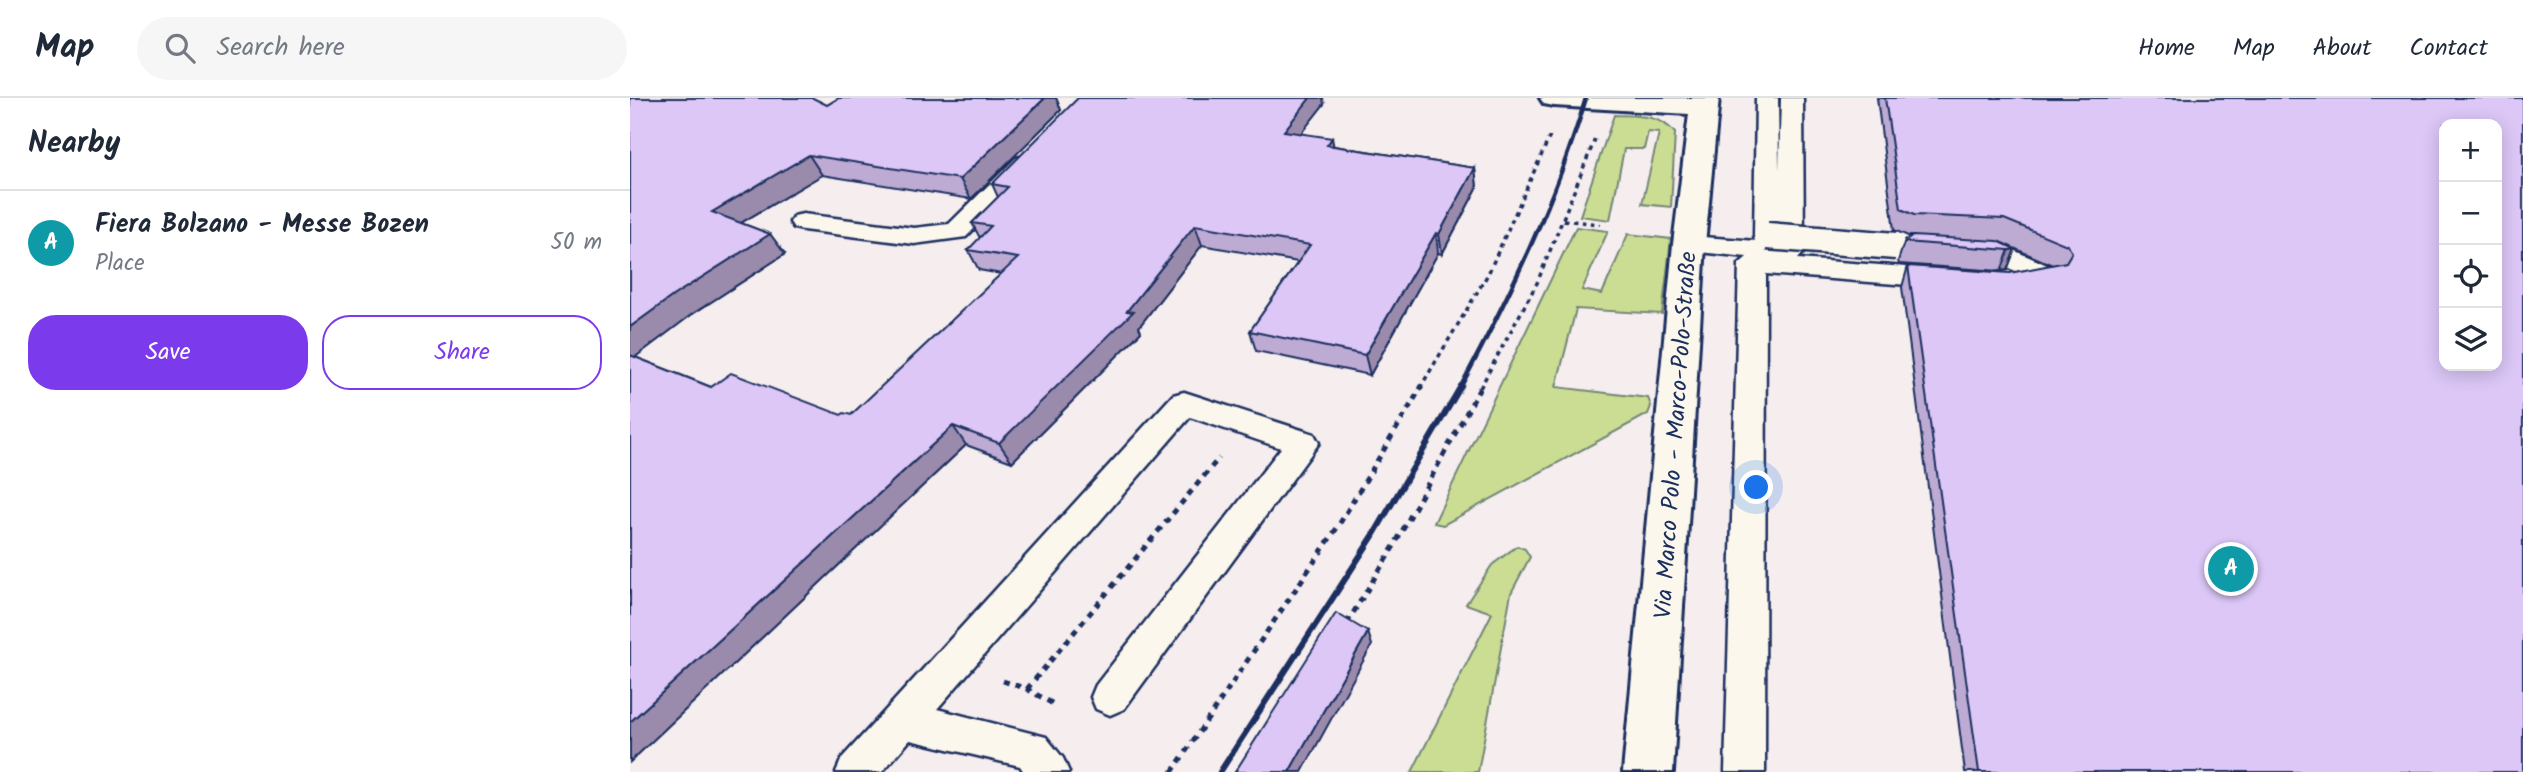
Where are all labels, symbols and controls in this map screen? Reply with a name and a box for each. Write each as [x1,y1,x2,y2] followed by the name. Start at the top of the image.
[137,17,627,80] search box
[35,22,95,75] text: Map
[217,27,345,69] text: Search here
[161,29,199,67] icon: search
[2138,29,2195,68] text: Home
[2233,29,2275,68] text: Map
[2313,29,2371,68] text: About
[2409,29,2488,68] text: Contact
[2439,119,2502,371] map controls
[2439,119,2502,182] button: +
[28,120,120,168] text: Nearby
[2439,182,2502,245] button: −
[95,204,429,246] text: Fiera Bolzano - Messe Bozen
[44,225,58,261] text: A
[551,225,602,261] text: 50 m
[2439,245,2502,308] button: locate
[95,246,145,282] text: Place
[1644,250,1709,620] street label: Via Marco Polo - Marco-Polo-Straße
[2439,308,2502,371] button: layers
[28,315,308,390] button: Save
[322,315,602,390] button: Share
[1739,470,1773,504] your location
[2208,543,2254,595] pin: A

